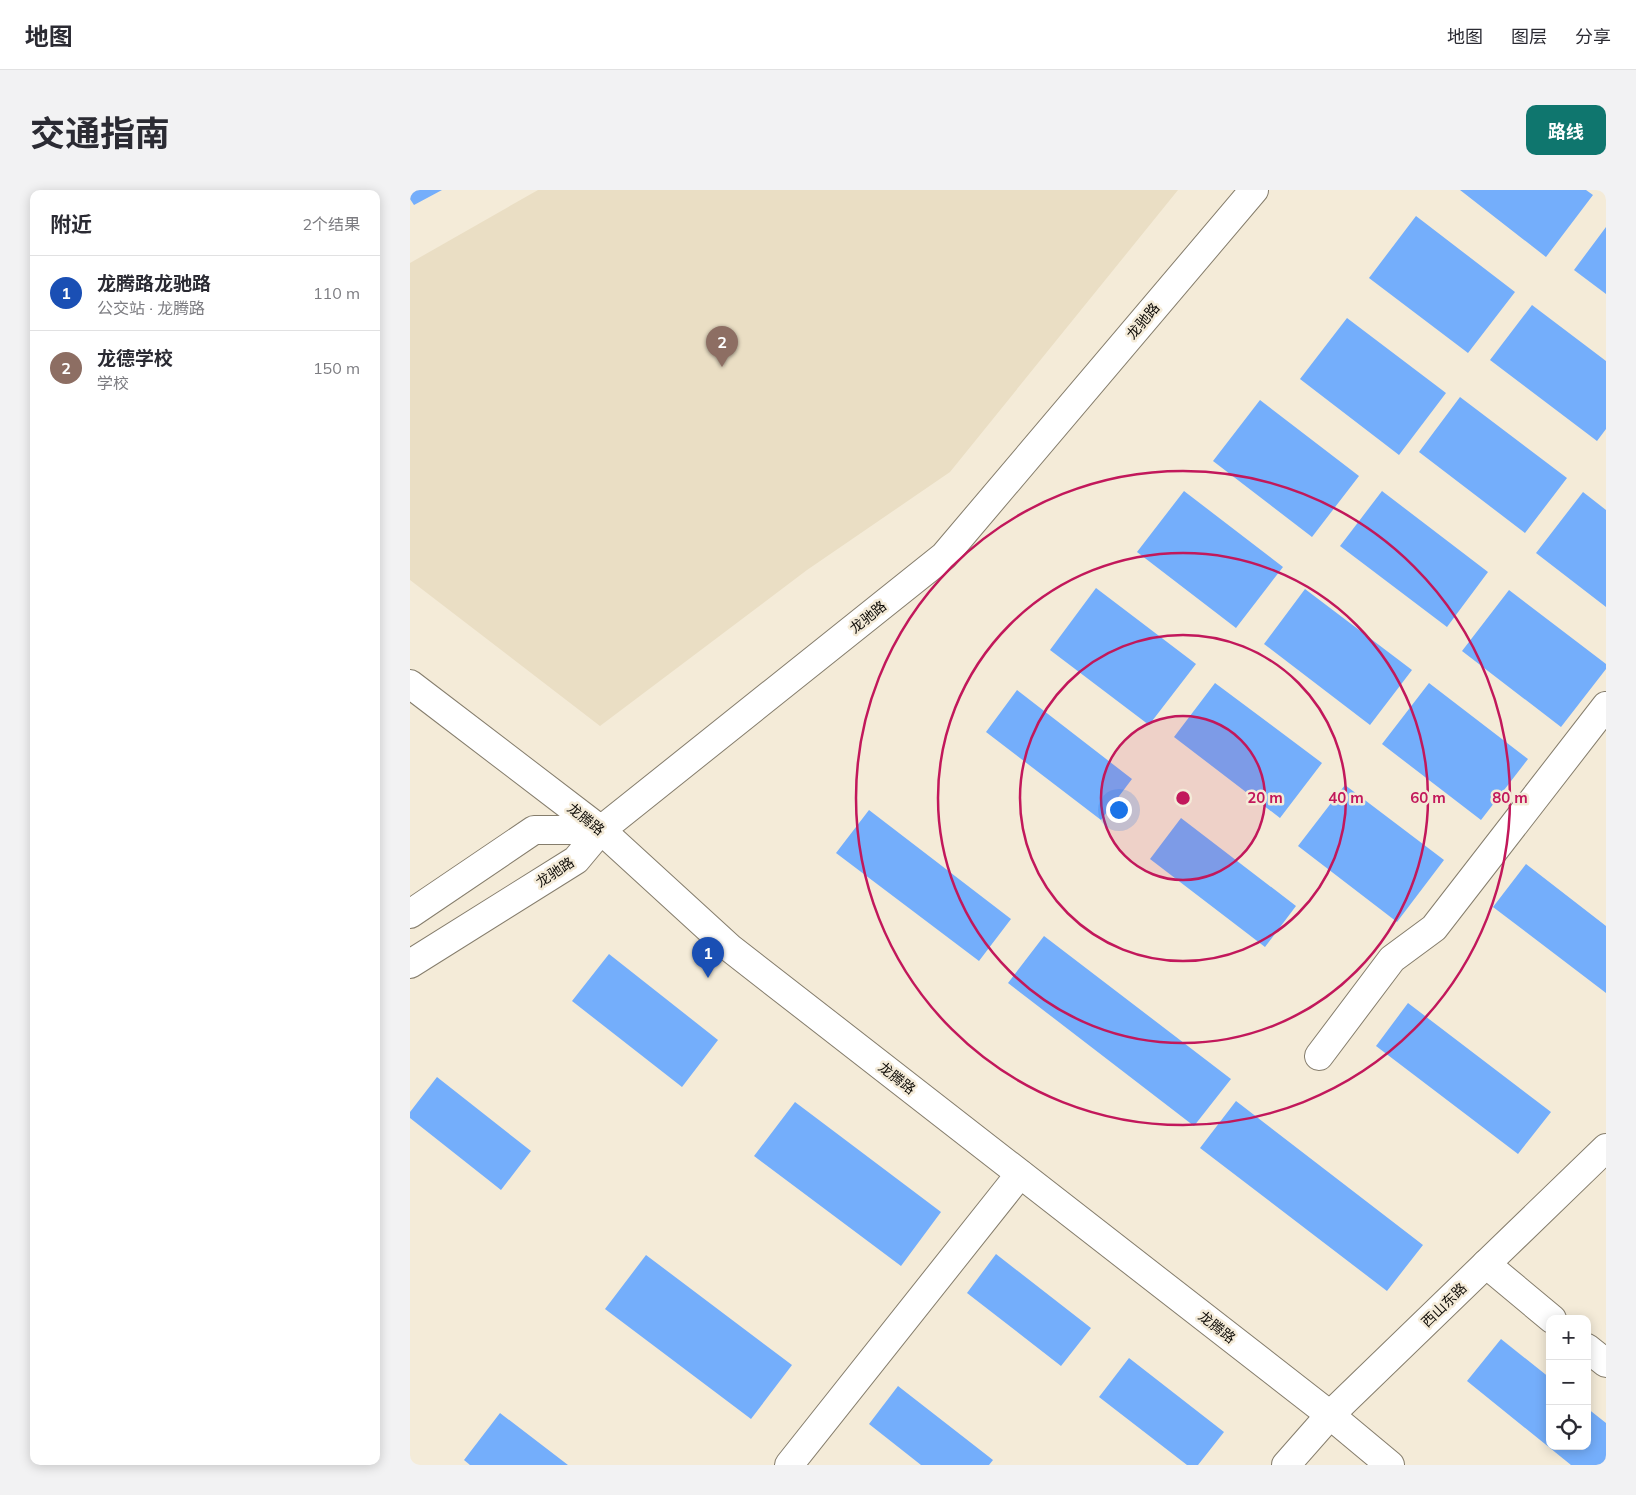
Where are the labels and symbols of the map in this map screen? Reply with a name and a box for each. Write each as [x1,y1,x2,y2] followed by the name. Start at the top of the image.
[1123,299,1163,343] street label: 龙驰路
[706,326,738,367] pin: 2
[846,597,890,637] street label: 龙驰路
[1247,788,1283,807] text: 20 m
[1328,788,1364,807] text: 40 m
[1410,788,1446,807] text: 60 m
[1492,788,1528,807] text: 80 m
[1174,789,1192,807] centre of rings
[1106,797,1132,823] your location
[564,799,608,839] street label: 龙腾路
[532,853,578,891] street label: 龙驰路
[692,937,724,978] pin: 1
[875,1058,919,1098] street label: 龙腾路
[1418,1279,1470,1331] street label: 西山东路
[1195,1307,1239,1347] street label: 龙腾路

